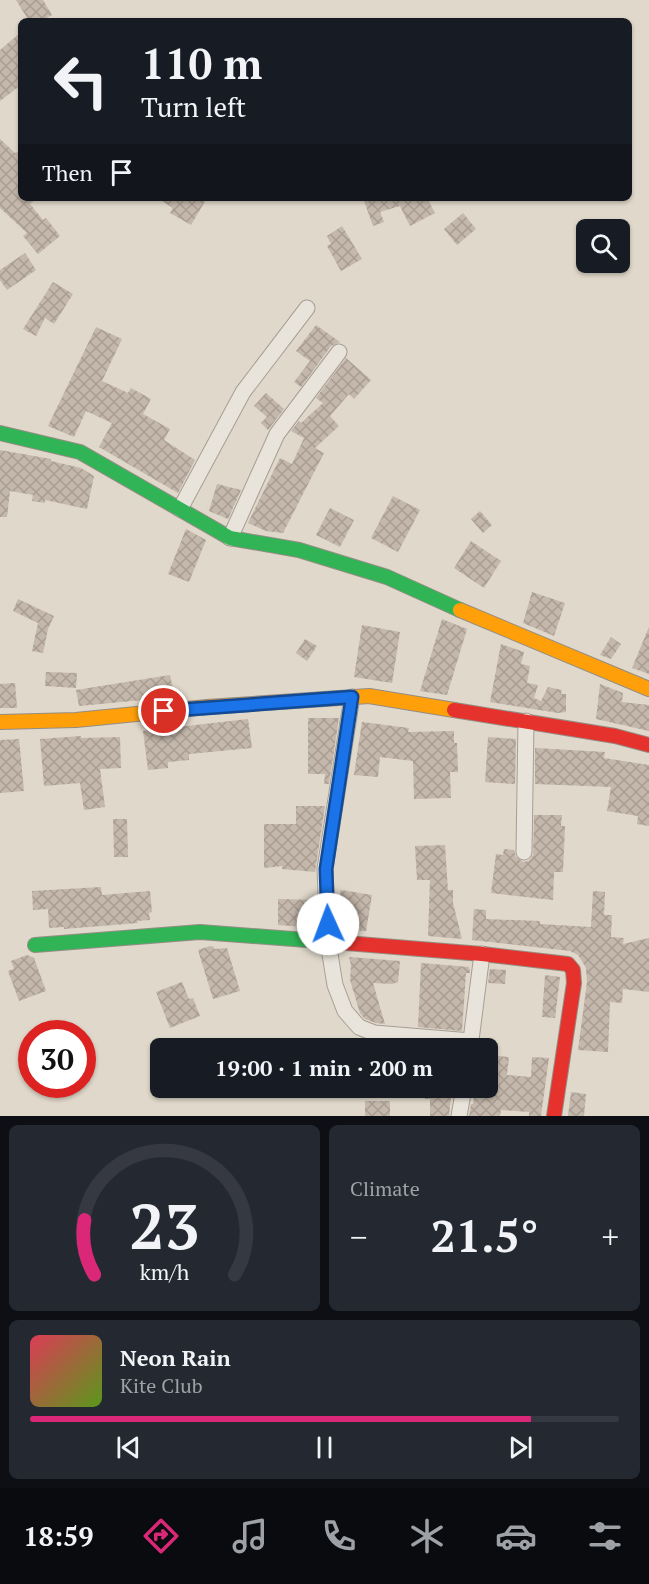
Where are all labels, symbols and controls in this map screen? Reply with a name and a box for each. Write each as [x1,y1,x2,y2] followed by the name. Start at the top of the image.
[141,35,262,91] text: 110 m
[42,42,120,120] icon: left
[141,89,246,125] text: Turn left
[105,156,138,189] icon: arrive
[42,158,93,187] text: Then
[576,219,630,273] map controls
[576,219,630,273] button: search
[138,685,189,736] pin
[147,694,180,727] icon: arrive
[296,892,360,956] position arrow
[18,1020,96,1098] speed limit sign: 30
[215,1053,433,1082] text: 19:00 · 1 min · 200 m
[350,1175,420,1202] text: Climate
[129,1184,200,1267] text: 23
[430,1205,539,1265] text: 21.5°
[350,1215,368,1258] text: −
[601,1215,619,1258] text: +
[140,1258,190,1286] text: km/h
[120,1343,231,1372] text: Neon Rain
[120,1372,203,1399] text: Kite Club
[112,1431,145,1464] icon: previous
[308,1431,341,1464] icon: pause
[504,1431,537,1464] icon: next
[140,1515,182,1557] icon: directions
[229,1515,271,1557] icon: music
[318,1515,360,1557] icon: phone
[406,1515,448,1557] icon: climate
[495,1515,537,1557] icon: car
[584,1515,626,1557] icon: filters
[23,1518,94,1554] text: 18:59

